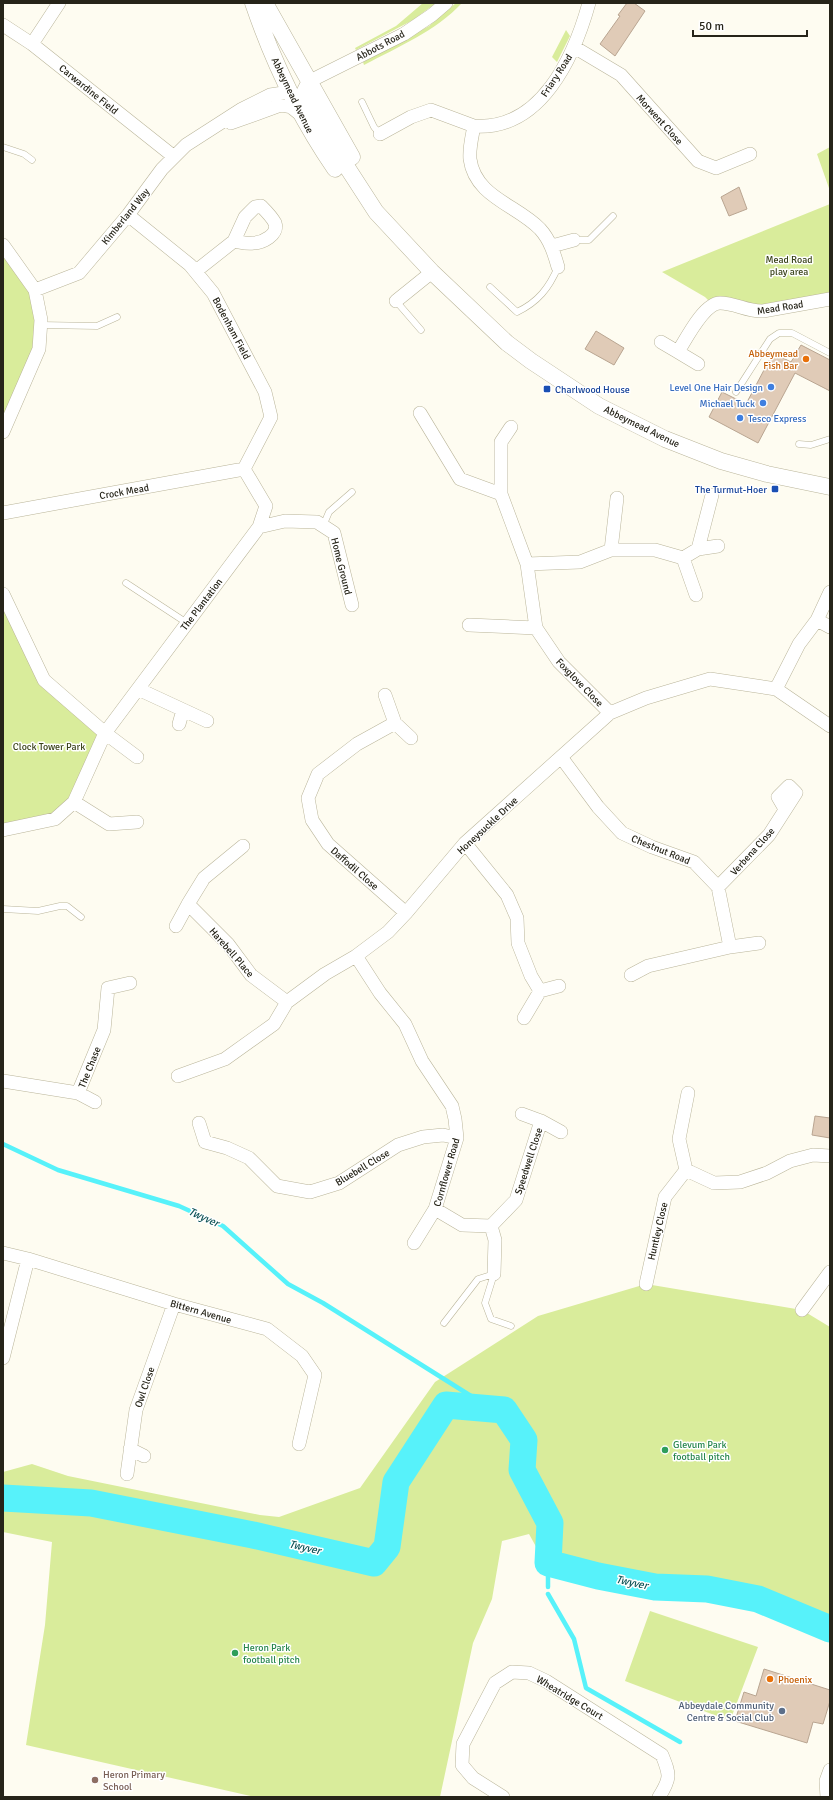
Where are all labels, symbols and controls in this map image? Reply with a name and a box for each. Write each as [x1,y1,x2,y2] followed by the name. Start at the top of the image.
[693,12,807,38] scale bar
[699,19,724,34] text: 50 m
[354,28,407,64] street label: Abbots Road
[539,52,575,99] street label: Friary Road
[269,56,316,135] street label: Abbeymead Avenue
[56,62,120,117] street label: Carwardine Field
[633,92,685,147] street label: Morwent Close
[99,186,152,247] street label: Kimberland Way
[765,254,813,278] park label: Mead Road play area
[210,295,253,362] street label: Bodenham Field
[756,298,804,318] street label: Mead Road
[748,348,798,372] place label: Abbeymead Fish Bar
[801,354,811,364] marker: Abbeymead Fish Bar
[670,382,763,394] place label: Level One Hair Design
[766,382,776,392] marker: Level One Hair Design
[542,384,552,394] marker: Charlwood House
[555,384,630,396] place label: Charlwood House
[700,398,755,410] place label: Michael Tuck
[758,398,768,408] marker: Michael Tuck
[602,403,681,450] street label: Abbeymead Avenue
[735,413,745,423] marker: Tesco Express
[748,413,807,425] place label: Tesco Express
[98,482,150,502] street label: Crock Mead
[695,484,767,496] place label: The Turmut-Hoer
[770,484,780,494] marker: The Turmut-Hoer
[328,536,354,596] street label: Home Ground
[178,576,225,633] street label: The Plantation
[553,656,605,709] street label: Foxglove Close
[13,741,85,753] park label: Clock Tower Park
[455,794,521,857] street label: Honeysuckle Drive
[728,825,777,878] street label: Verbena Close
[629,833,692,867] street label: Chestnut Road
[328,845,381,893] street label: Daffodil Close
[206,925,256,980] street label: Harebell Place
[76,1045,104,1090] street label: The Chase
[512,1126,545,1196] street label: Speedwell Close
[431,1137,462,1208] street label: Cornflower Road
[333,1147,392,1189] street label: Bluebell Close
[645,1201,670,1261] street label: Huntley Close
[186,1205,223,1231] water label: Twyver
[169,1297,233,1326] street label: Bittern Avenue
[132,1365,158,1409] street label: Owl Close
[673,1439,730,1463] place label: Glevum Park football pitch
[660,1445,670,1455] marker: Glevum Park football pitch
[288,1538,324,1558] water label: Twyver
[615,1573,651,1593] water label: Twyver
[243,1642,300,1666] place label: Heron Park football pitch
[230,1648,240,1658] marker: Heron Park football pitch
[534,1673,605,1723] street label: Wheatridge Court
[765,1674,775,1684] marker: Phoenix
[778,1674,812,1686] place label: Phoenix
[679,1700,774,1724] place label: Abbeydale Community Centre & Social Club
[777,1706,787,1716] marker: Abbeydale Community Centre & Social Club
[103,1769,165,1793] place label: Heron Primary School
[90,1775,100,1785] marker: Heron Primary School

